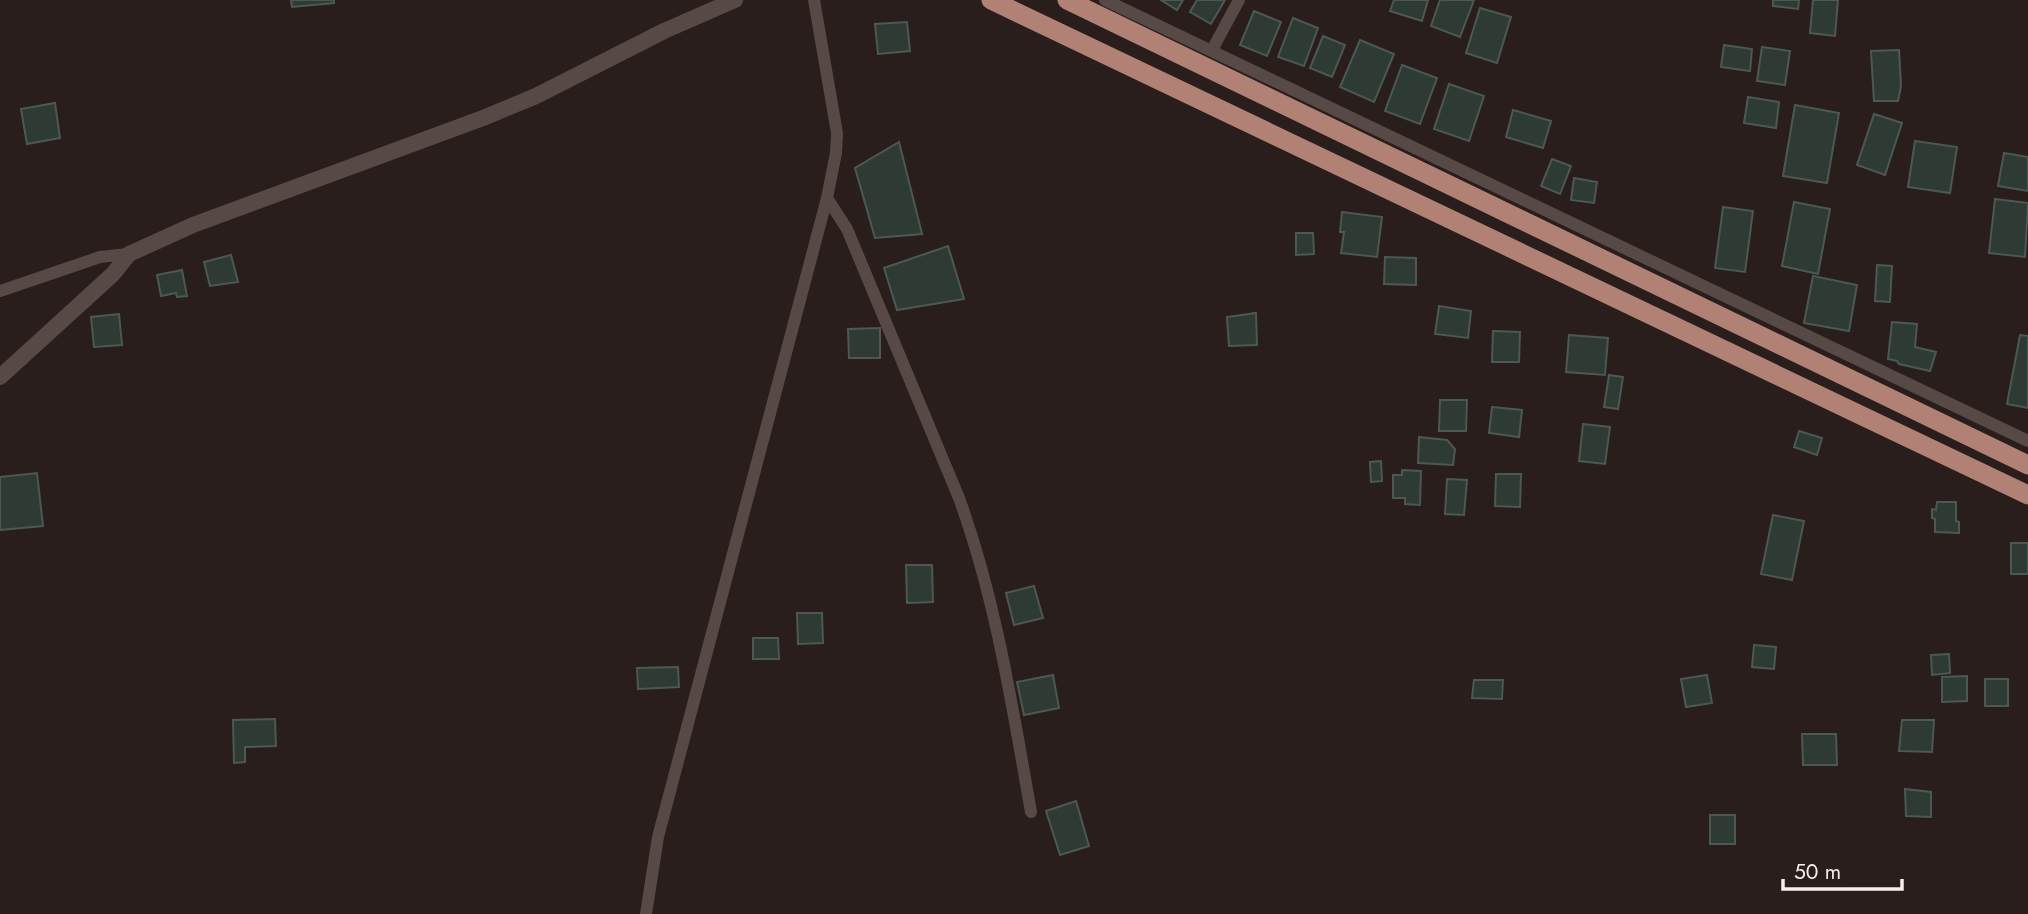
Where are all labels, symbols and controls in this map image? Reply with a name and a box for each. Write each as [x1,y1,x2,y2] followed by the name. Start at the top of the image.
[1783,848,1902,892] scale bar
[1794,857,1841,887] text: 50 m

